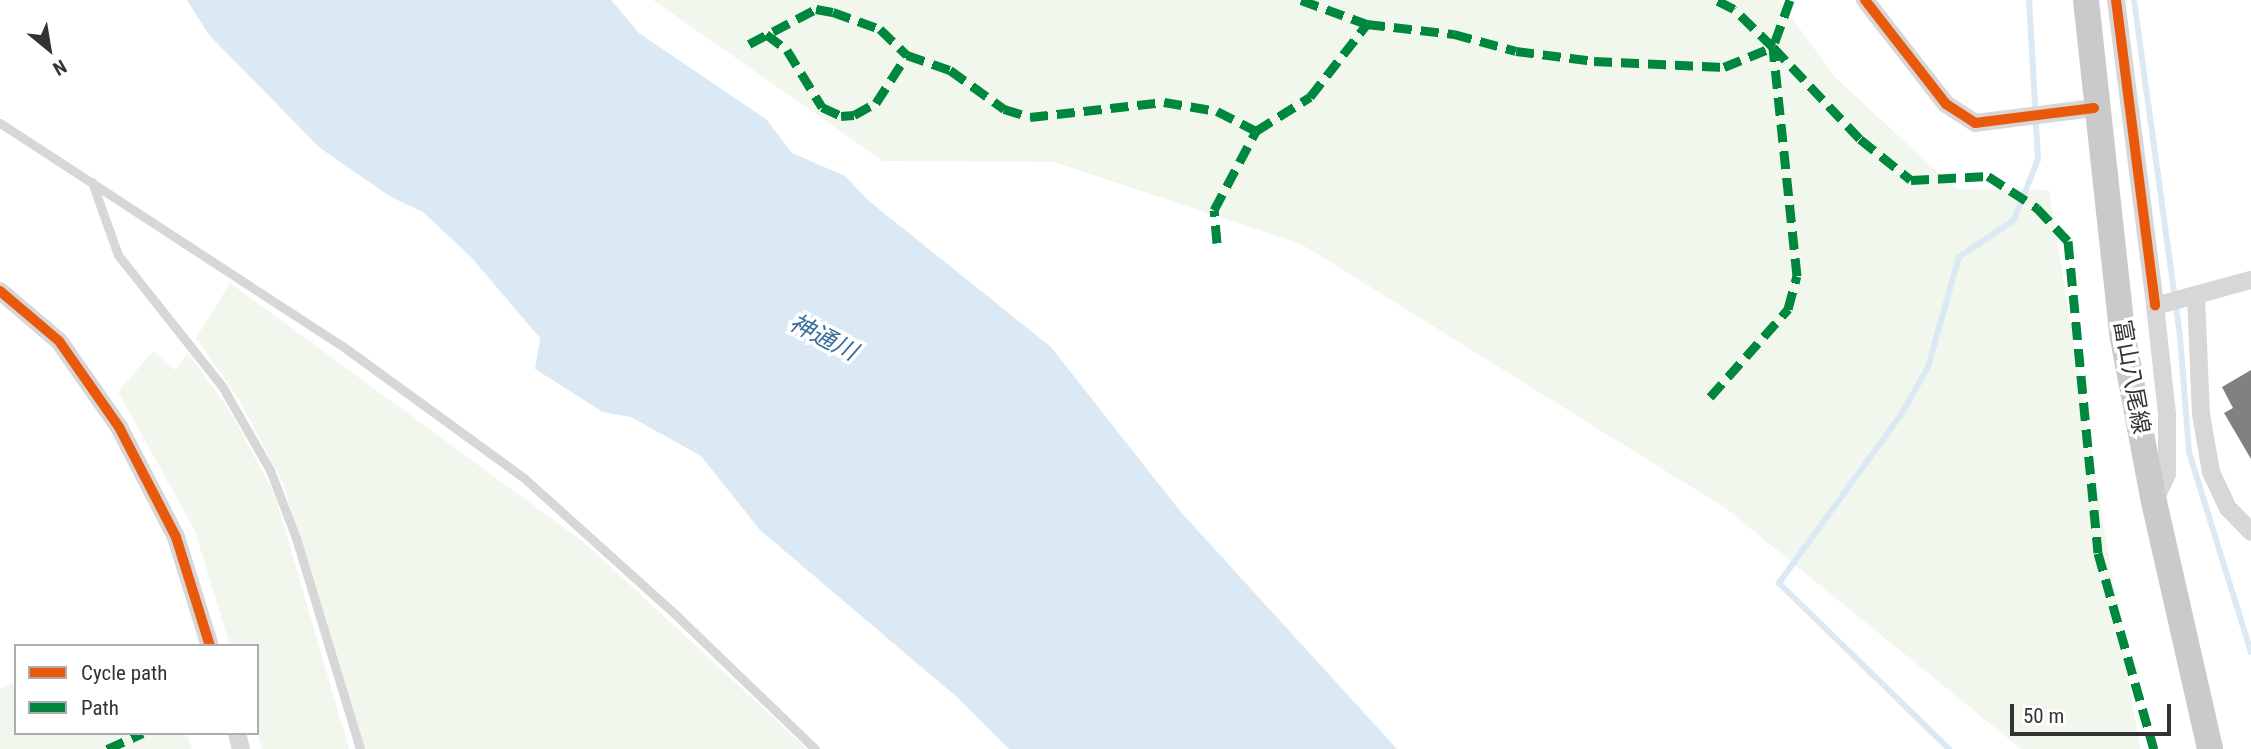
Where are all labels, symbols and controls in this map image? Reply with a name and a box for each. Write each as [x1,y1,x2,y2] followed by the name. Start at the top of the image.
[14,14,84,84] north arrow
[49,55,71,80] text: N
[784,309,862,367] water label: 神通川
[2107,318,2155,436] street label: 富山八尾線
[14,644,259,735] legend
[81,661,167,685] text: Cycle path
[2013,690,2174,734] scale bar
[81,696,119,720] text: Path
[2023,704,2064,728] text: 50 m

